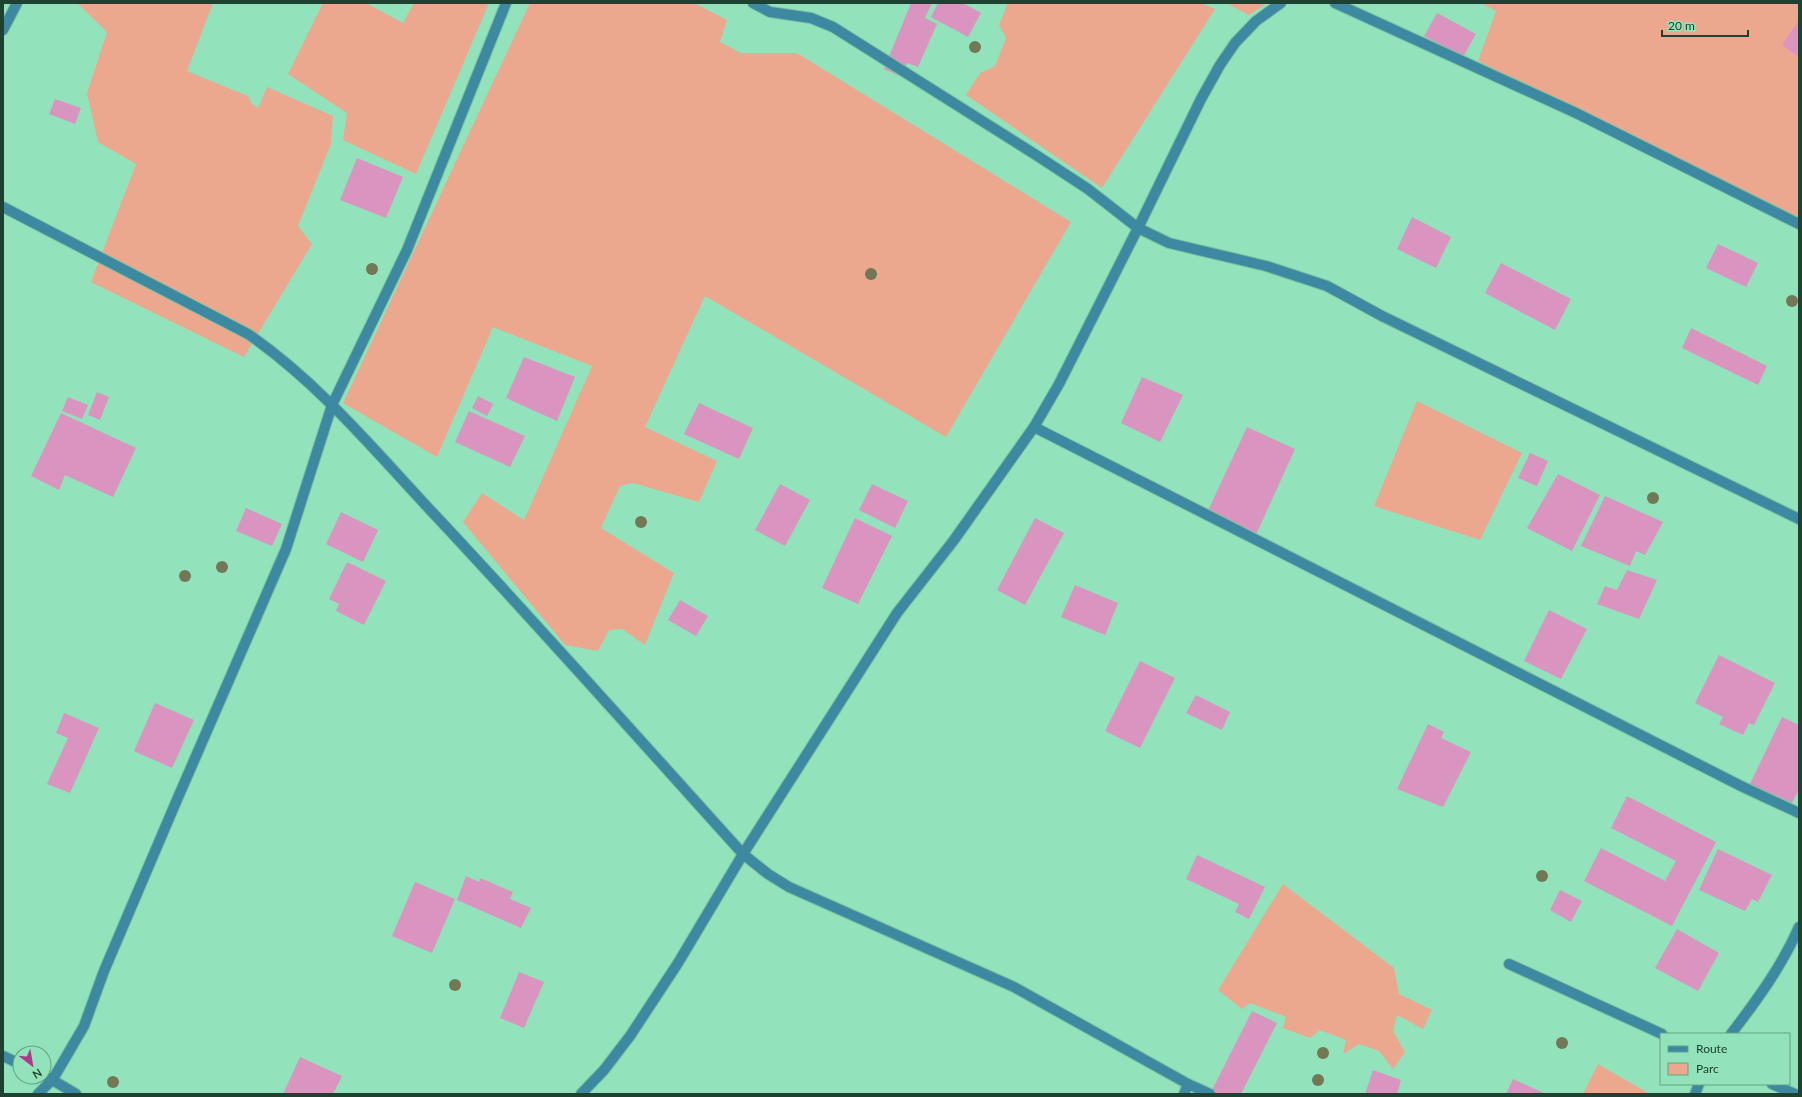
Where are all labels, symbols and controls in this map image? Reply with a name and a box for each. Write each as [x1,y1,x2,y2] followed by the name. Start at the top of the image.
[1662,12,1748,38] scale bar
[1668,18,1695,33] text: 20 m
[1660,1033,1790,1085] legend
[1696,1041,1727,1056] text: Route
[12,1045,52,1085] north arrow
[1696,1061,1719,1076] text: Parc
[30,1066,44,1082] text: N

